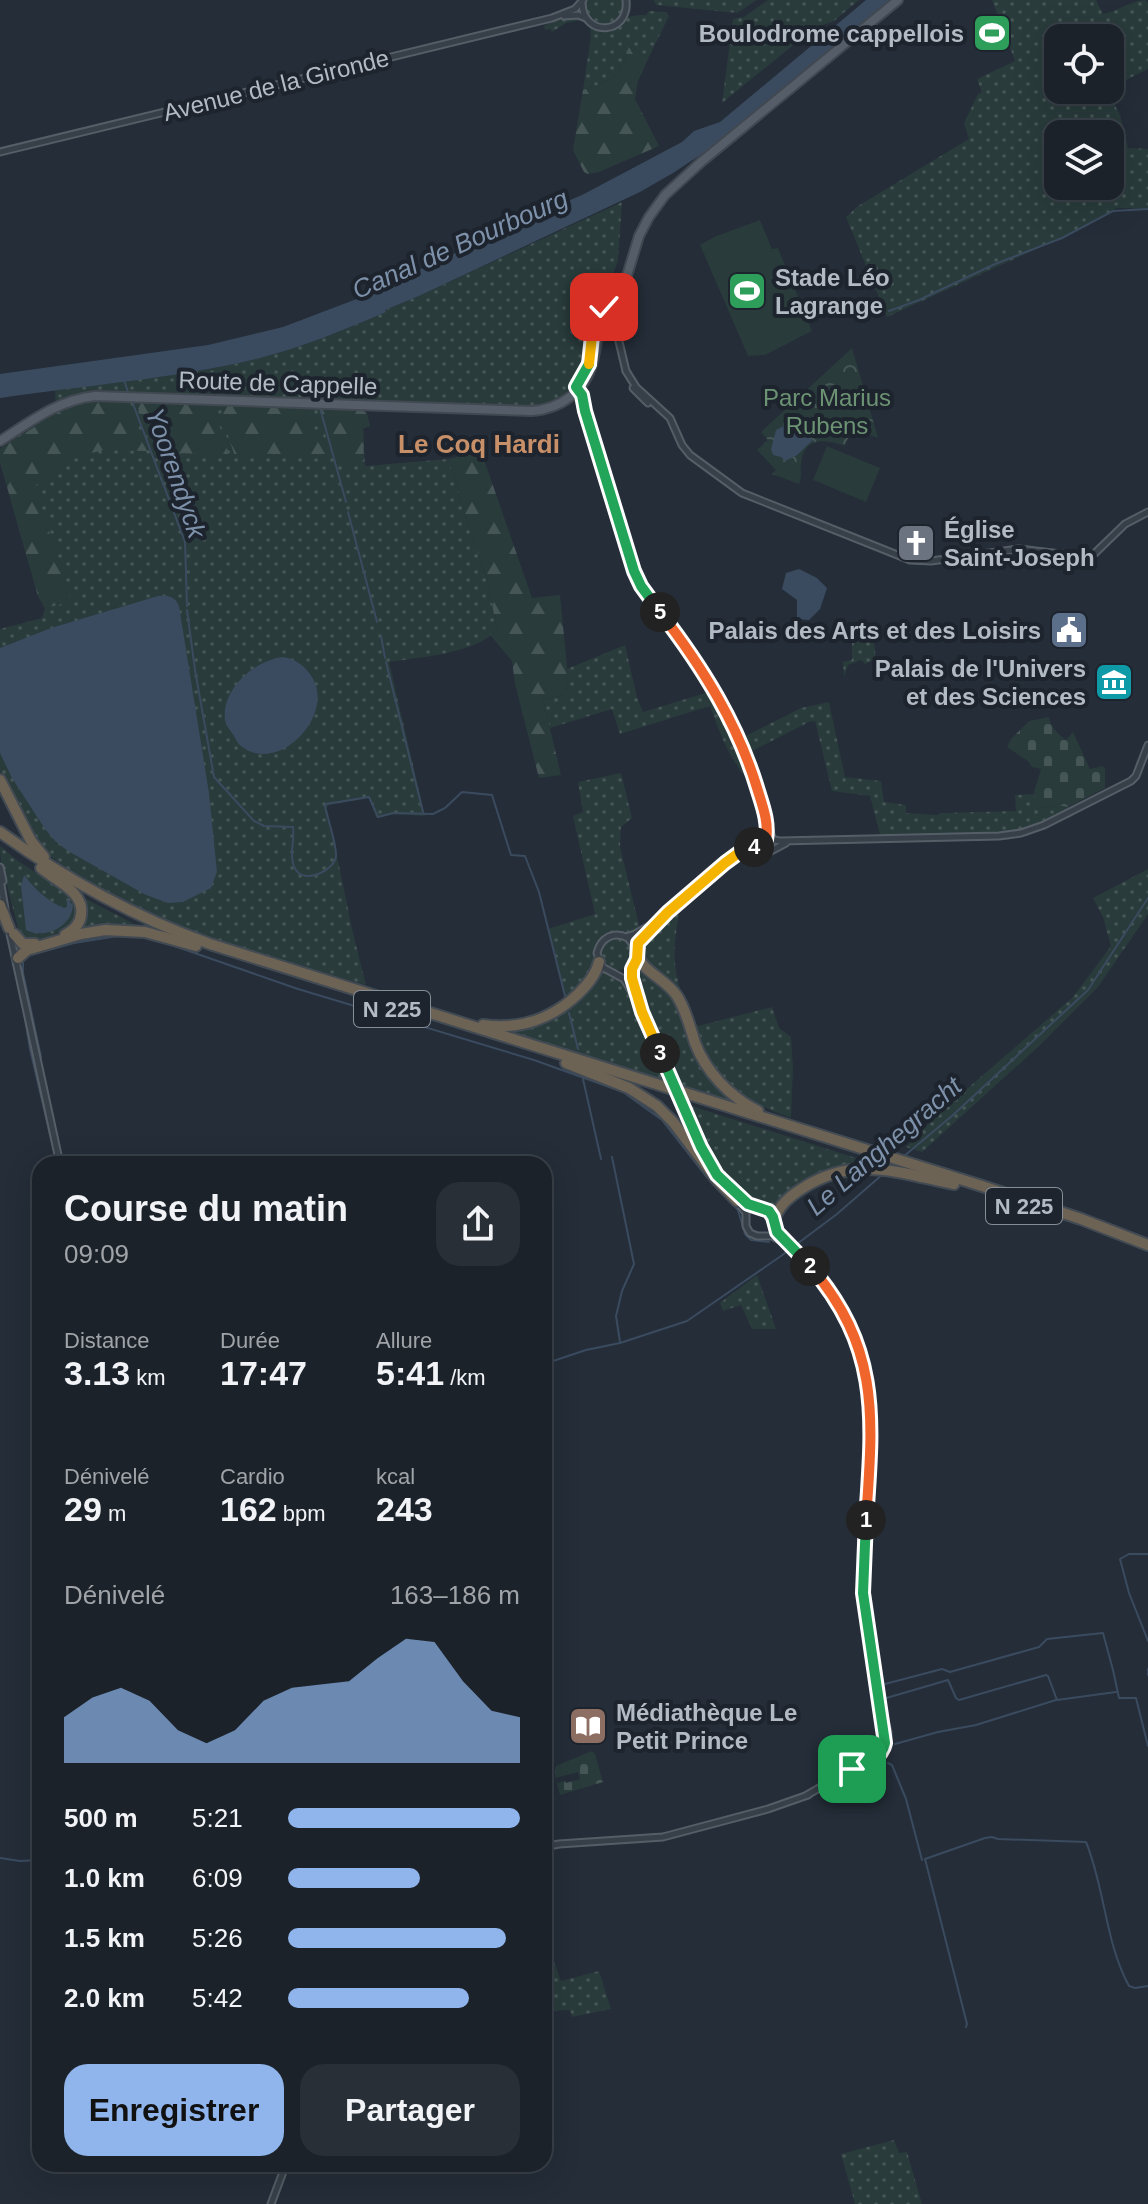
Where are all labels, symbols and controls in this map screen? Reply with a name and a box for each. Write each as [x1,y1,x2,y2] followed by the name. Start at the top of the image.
[971,12,1013,54] sports icon: Boulodrome cappellois
[699,20,964,47] place label: Boulodrome cappellois
[1044,24,1124,200] map controls
[1044,24,1124,104] button: locate
[160,44,392,126] street label: Avenue de la Gironde
[1044,120,1124,200] button: layers
[348,183,573,305] water label: Canal de Bourbourg
[775,264,890,319] place label: Stade Léo Lagrange
[726,270,768,312] sports icon: Stade Léo Lagrange
[570,273,638,341] pin
[582,285,626,329] icon: check
[178,366,378,400] street label: Route de Cappelle
[763,384,891,439] park label: Parc Marius Rubens
[140,404,213,544] water label: Yoorendyck
[398,429,560,459] district label: Le Coq Hardi
[944,516,1095,571] place label: Église Saint-Joseph
[895,522,937,564] church icon: Église Saint-Joseph
[640,592,680,632] pin: 5
[654,599,666,624] text: 5
[1048,609,1090,651] public building icon: Palais des Arts et des Loisirs
[708,617,1041,644] place label: Palais des Arts et des Loisirs
[875,655,1086,710] place label: Palais de l'Univers et des Sciences
[1093,661,1135,703] museum icon: Palais de l'Univers et des Sciences
[734,827,774,867] pin: 4
[748,834,760,859] text: 4
[354,991,430,1027] road number: N 225
[640,1033,680,1073] pin: 3
[654,1040,666,1065] text: 3
[801,1069,969,1221] water label: Le Langhegracht
[436,1182,520,1266] button: share
[64,1188,348,1229] text: Course du matin
[986,1188,1062,1224] road number: N 225
[64,1239,129,1269] text: 09:09
[790,1246,830,1286] pin: 2
[804,1253,816,1278] text: 2
[64,1328,150,1353] text: Distance
[220,1328,280,1353] text: Durée
[376,1328,432,1353] text: Allure
[64,1354,130,1392] text: 3.13
[220,1354,307,1392] text: 17:47
[376,1354,444,1392] text: 5:41
[130,1365,166,1390] text: km
[444,1365,486,1390] text: /km
[64,1464,150,1489] text: Dénivelé
[220,1464,285,1489] text: Cardio
[376,1464,415,1489] text: kcal
[64,1490,102,1528] text: 29
[220,1490,277,1528] text: 162
[376,1490,433,1528] text: 243
[846,1500,886,1540] pin: 1
[102,1501,126,1526] text: m
[277,1501,326,1526] text: bpm
[860,1507,872,1532] text: 1
[64,1580,165,1610] text: Dénivelé
[390,1580,520,1610] text: 163–186 m
[616,1699,797,1754] place label: Médiathèque Le Petit Prince
[567,1705,609,1747] library icon: Médiathèque Le Petit Prince
[818,1735,886,1803] pin
[830,1747,874,1791] icon: arrive
[64,1803,138,1833] text: 500 m
[192,1803,243,1833] text: 5:21
[64,1863,145,1893] text: 1.0 km
[192,1863,243,1893] text: 6:09
[64,1923,145,1953] text: 1.5 km
[192,1923,243,1953] text: 5:26
[64,1983,145,2013] text: 2.0 km
[192,1983,243,2013] text: 5:42
[64,2064,284,2156] button: Enregistrer
[300,2064,520,2156] button: Partager

